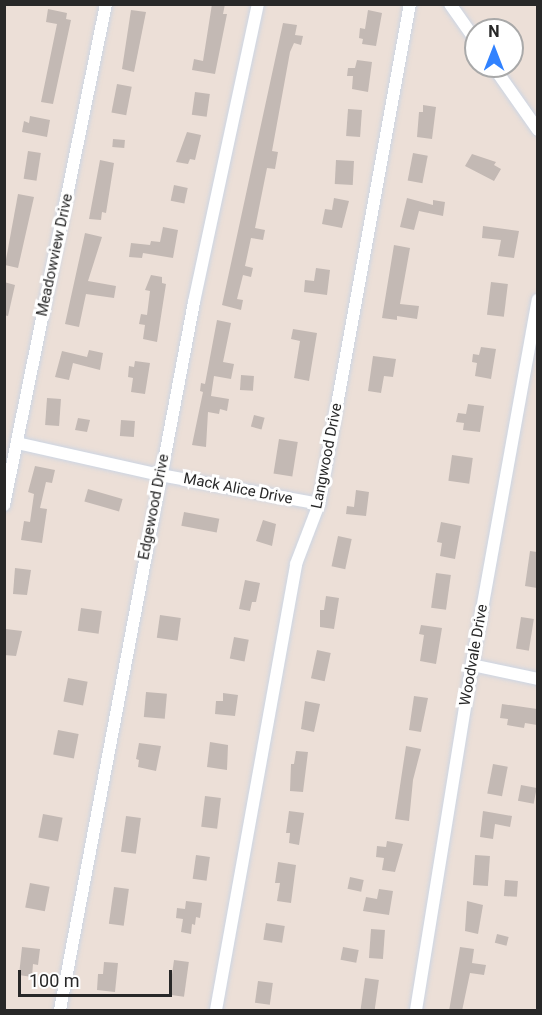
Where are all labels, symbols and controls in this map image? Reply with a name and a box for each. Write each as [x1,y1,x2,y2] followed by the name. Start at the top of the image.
[464,18,524,78] north arrow
[488,22,500,41] text: N
[33,192,77,318] street label: Meadowview Drive
[308,402,346,510] street label: Langwood Drive
[135,453,173,561] street label: Edgewood Drive
[182,470,294,508] street label: Mack Alice Drive
[456,603,492,707] street label: Woodvale Drive
[21,958,176,996] scale bar
[29,970,80,991] text: 100 m

